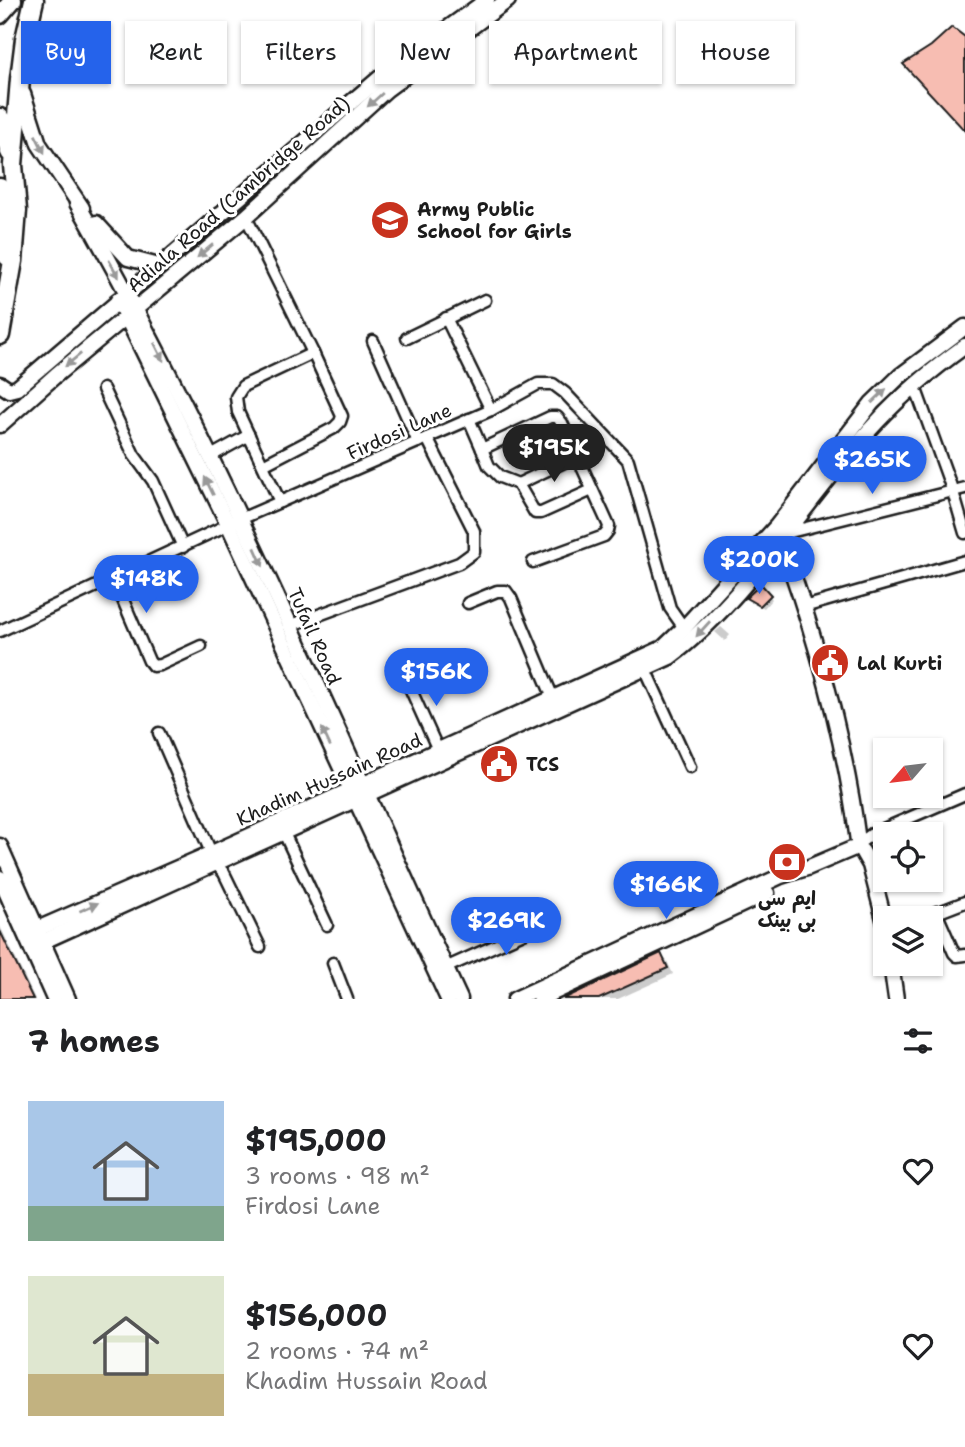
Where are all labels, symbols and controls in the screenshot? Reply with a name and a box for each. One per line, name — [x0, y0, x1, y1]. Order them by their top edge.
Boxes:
chip: Buy — [21, 21, 111, 84]
chip: Rent — [125, 21, 227, 84]
chip: Filters — [241, 21, 361, 84]
chip: New — [375, 21, 475, 84]
chip: Apartment — [489, 21, 662, 84]
chip: House — [676, 21, 795, 84]
street label: Adiala Road (Cambridge Road) — [122, 91, 355, 298]
one-way arrow — [366, 92, 384, 108]
one-way arrow — [34, 134, 45, 154]
place label: Army Public School for Girls — [417, 197, 572, 244]
school or university icon: Army Public School for Girls — [369, 199, 411, 241]
one-way arrow — [196, 243, 214, 259]
one-way arrow — [108, 259, 120, 278]
one-way arrow — [153, 342, 164, 362]
one-way arrow — [65, 353, 83, 368]
one-way arrow — [870, 388, 887, 404]
street label: Firdosi Lane — [343, 397, 455, 466]
pin: $195K — [505, 424, 603, 484]
text: $195K — [518, 432, 590, 462]
pin: $265K — [823, 436, 921, 496]
text: $265K — [834, 444, 910, 474]
one-way arrow — [204, 476, 215, 496]
pin: $200K — [710, 536, 808, 596]
text: $200K — [720, 544, 798, 574]
one-way arrow — [254, 546, 265, 567]
pin: $148K — [97, 556, 195, 615]
text: $148K — [110, 563, 182, 593]
street label: Tufail Road — [282, 584, 347, 689]
one-way arrow — [696, 620, 711, 637]
public building icon: Lal Kurti — [809, 642, 851, 684]
pin: $156K — [387, 648, 485, 708]
place label: Lal Kurti — [857, 651, 942, 676]
text: $156K — [400, 656, 472, 686]
street label: Khadim Hussain Road — [233, 727, 426, 832]
one-way arrow — [320, 727, 331, 747]
north arrow — [873, 738, 943, 808]
map controls — [873, 738, 943, 976]
public building icon: TCS — [478, 743, 520, 785]
place label: TCS — [526, 752, 559, 777]
button: locate — [873, 822, 943, 892]
bank icon: ایم سی بی بینک — [766, 841, 808, 883]
pin: $166K — [617, 862, 715, 921]
text: $166K — [630, 869, 703, 899]
place label: ایم سی بی بینک — [758, 886, 816, 933]
pin: $269K — [457, 898, 555, 957]
one-way arrow — [79, 901, 99, 913]
text: $269K — [467, 905, 545, 935]
button: layers — [873, 906, 943, 976]
text: 7 homes — [28, 1021, 160, 1062]
icon: filters — [899, 1022, 937, 1060]
text: $195,000 — [245, 1120, 387, 1161]
icon: home — [84, 1129, 168, 1213]
icon: heart — [899, 1152, 937, 1190]
text: 3 rooms · 98 m² — [245, 1161, 430, 1191]
text: Firdosi Lane — [245, 1191, 381, 1221]
text: $156,000 — [245, 1295, 387, 1336]
icon: home — [84, 1304, 168, 1388]
icon: heart — [899, 1327, 937, 1365]
text: 2 rooms · 74 m² — [245, 1336, 429, 1366]
text: Khadim Hussain Road — [245, 1366, 488, 1396]

